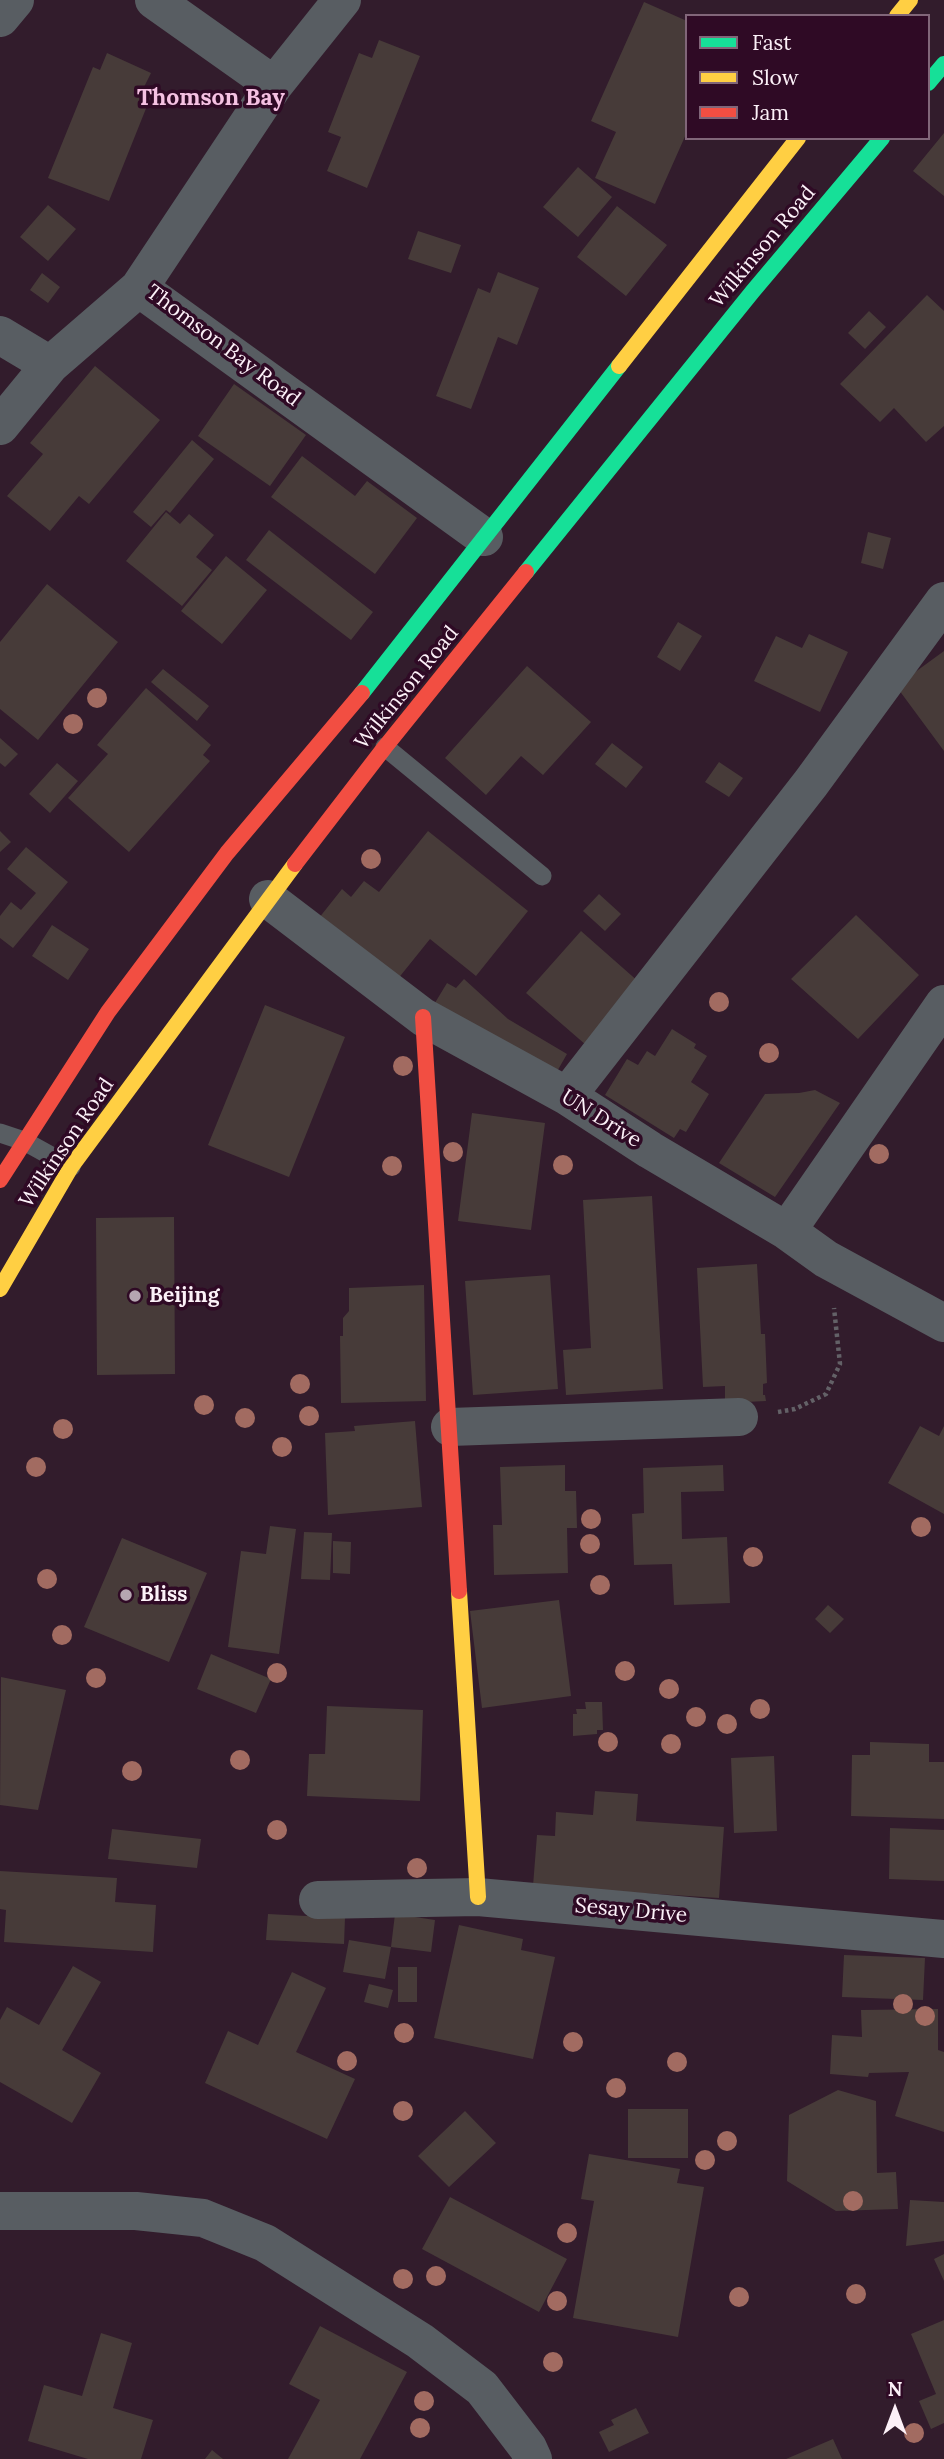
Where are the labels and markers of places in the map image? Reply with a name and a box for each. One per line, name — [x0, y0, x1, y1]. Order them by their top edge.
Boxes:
place label: Beijing — [149, 1283, 219, 1309]
marker: Beijing — [127, 1288, 143, 1304]
place label: Bliss — [140, 1582, 187, 1608]
marker: Bliss — [118, 1587, 134, 1603]

